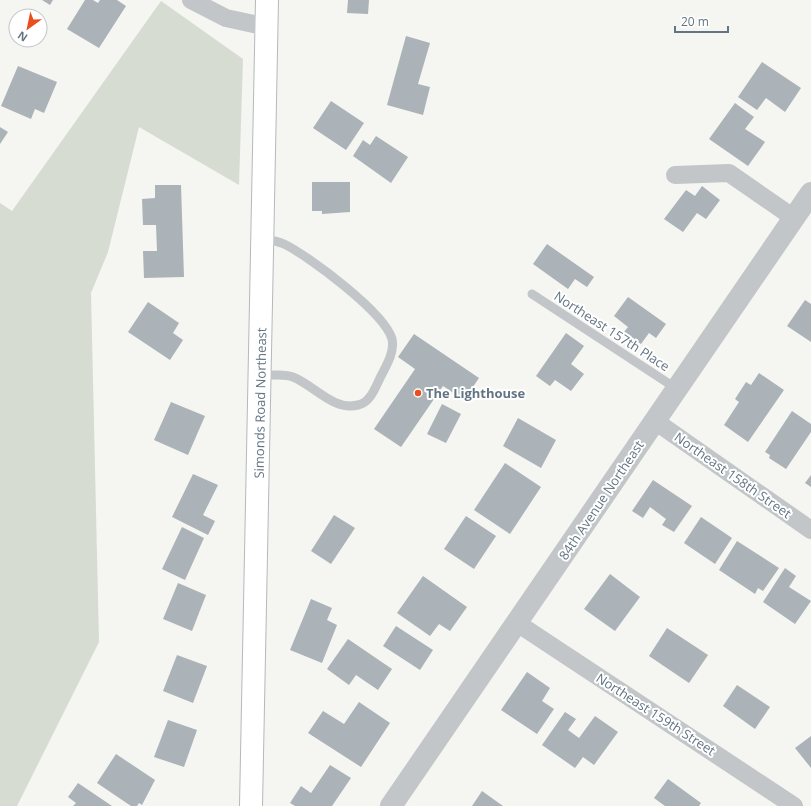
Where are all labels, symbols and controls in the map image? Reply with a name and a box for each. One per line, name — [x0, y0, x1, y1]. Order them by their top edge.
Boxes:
north arrow — [8, 8, 48, 48]
scale bar — [675, 8, 728, 34]
text: 20 m — [681, 13, 709, 30]
text: N — [14, 28, 30, 46]
street label: Northeast 157th Place — [551, 287, 673, 375]
street label: Simonds Road Northeast — [250, 327, 270, 479]
place label: The Lighthouse — [426, 384, 526, 402]
marker: The Lighthouse — [413, 388, 423, 398]
street label: Northeast 158th Street — [671, 428, 795, 522]
street label: 84th Avenue Northeast — [554, 436, 648, 563]
street label: Northeast 159th Street — [593, 669, 719, 760]

